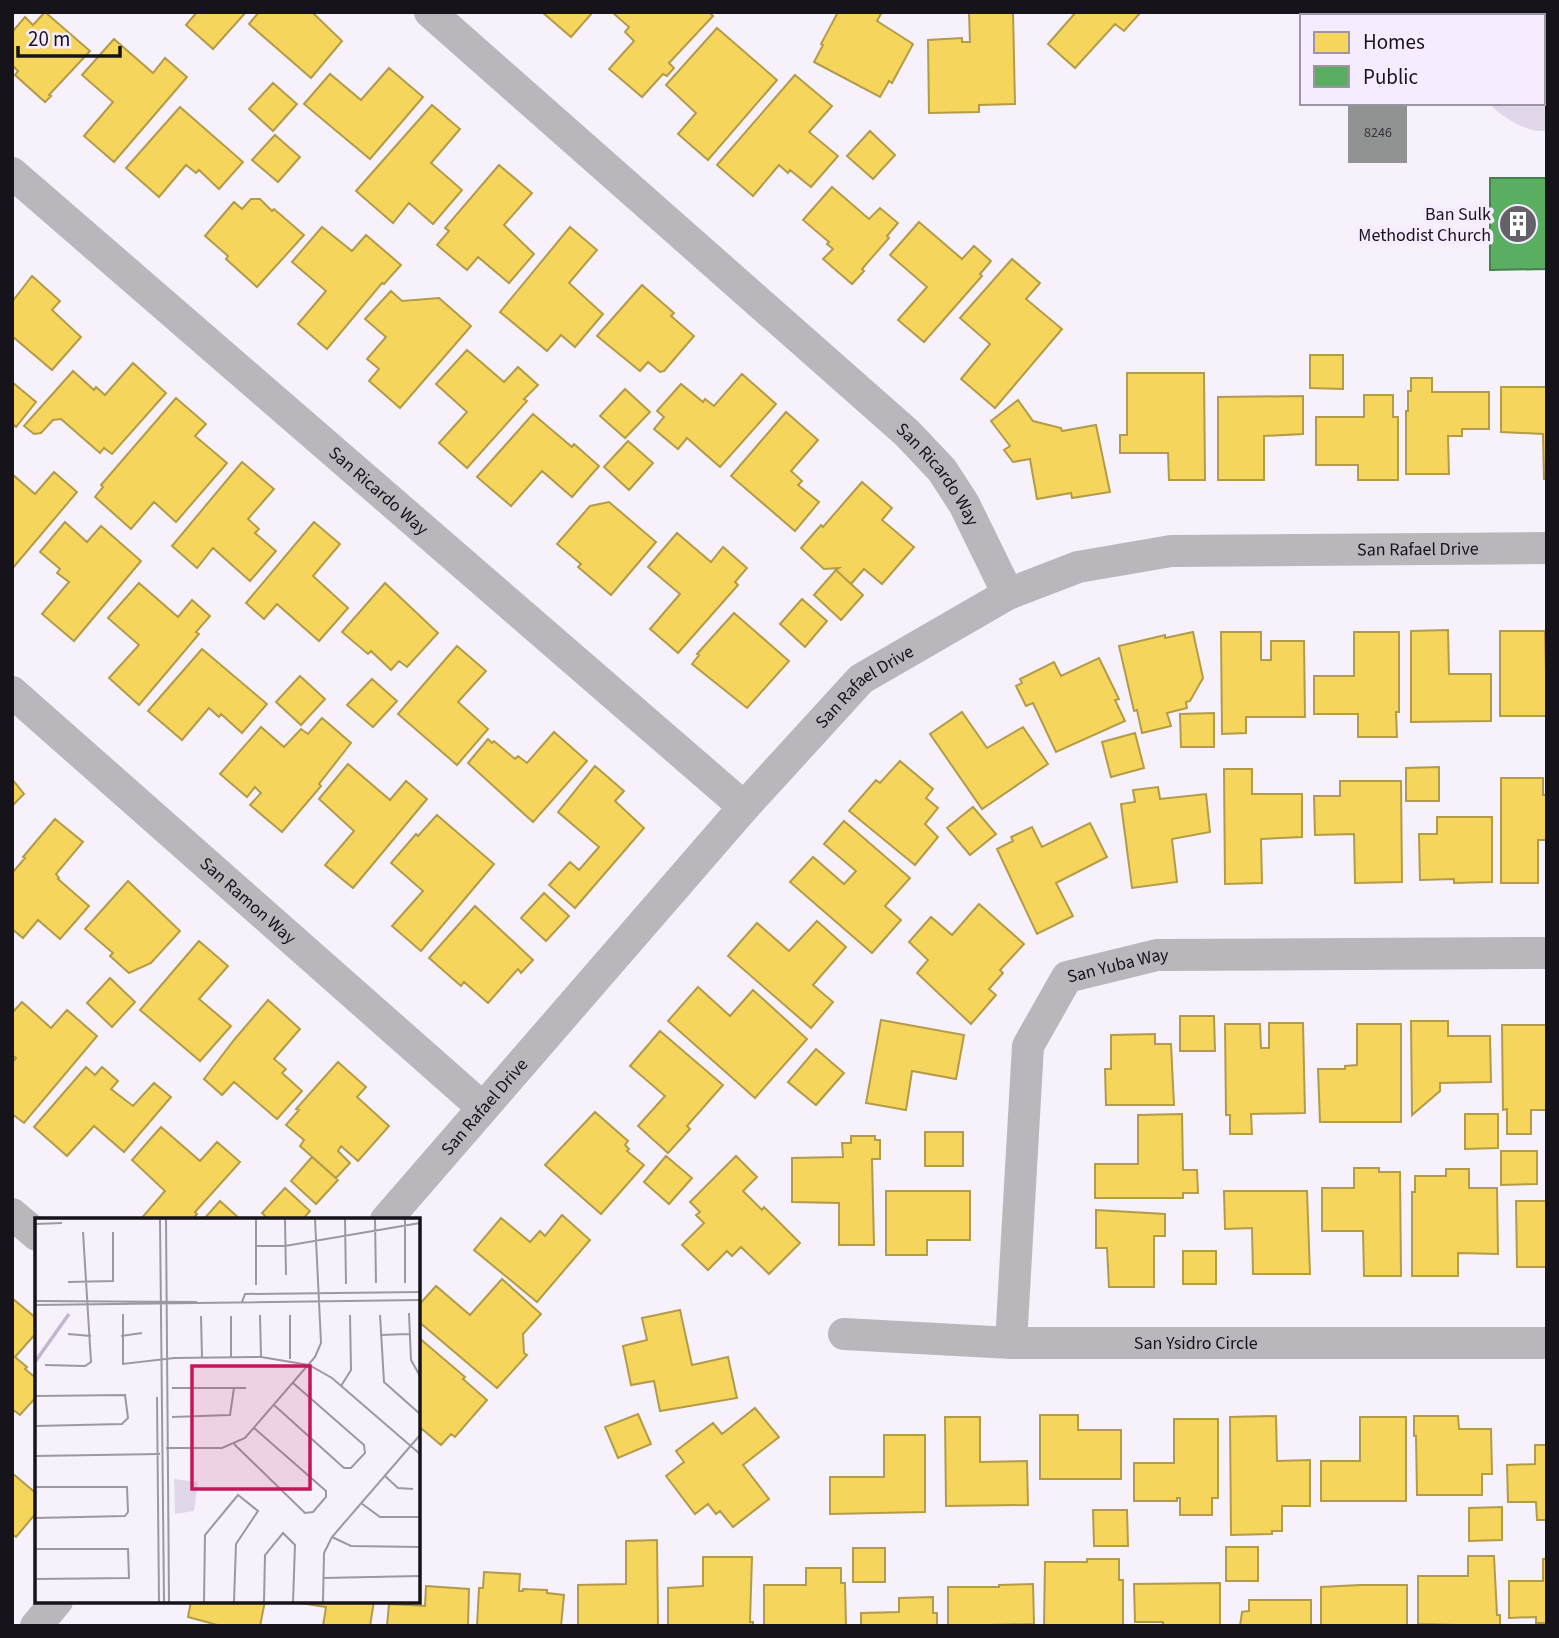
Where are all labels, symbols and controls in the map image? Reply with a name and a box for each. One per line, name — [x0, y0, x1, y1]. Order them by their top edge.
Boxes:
scale bar — [18, 14, 119, 58]
legend — [1300, 14, 1545, 105]
text: 20 m — [28, 24, 70, 54]
text: Homes — [1363, 27, 1425, 57]
text: Public — [1363, 62, 1418, 92]
house number: 8246 — [1364, 123, 1392, 143]
place label: Ban Sulk Methodist Church — [1358, 202, 1491, 248]
building icon: Ban Sulk Methodist Church — [1497, 203, 1539, 245]
street label: San Ricardo Way — [891, 417, 985, 530]
street label: San Ricardo Way — [323, 440, 434, 541]
street label: San Rafael Drive — [1357, 536, 1479, 562]
street label: San Rafael Drive — [809, 639, 918, 734]
street label: San Ramon Way — [194, 851, 302, 950]
street label: San Yuba Way — [1064, 942, 1169, 989]
street label: San Rafael Drive — [435, 1052, 534, 1161]
inset map — [35, 1218, 420, 1603]
street label: San Ysidro Circle — [1134, 1331, 1258, 1356]

